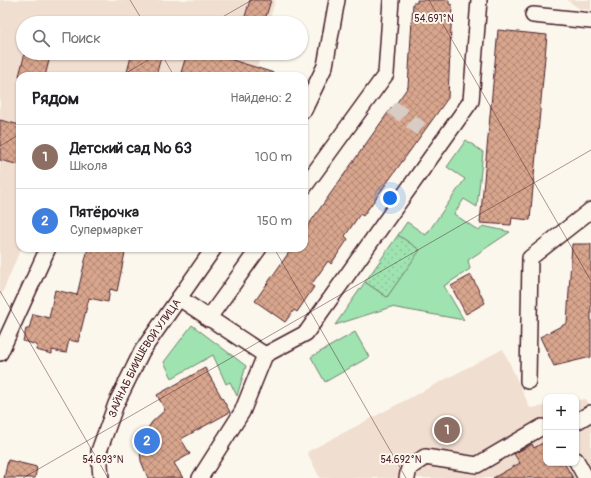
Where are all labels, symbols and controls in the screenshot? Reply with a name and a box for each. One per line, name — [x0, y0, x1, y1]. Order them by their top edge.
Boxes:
text: 54.691°N — [414, 13, 454, 25]
search box — [16, 16, 308, 60]
icon: search — [30, 27, 52, 49]
text: Поиск — [62, 29, 101, 48]
text: Рядом — [32, 88, 79, 109]
text: Найдено: 2 — [230, 90, 292, 106]
text: Детский сад № 63 — [70, 139, 192, 158]
text: 1 — [42, 149, 48, 165]
text: 100 m — [255, 149, 292, 165]
text: Школа — [70, 158, 107, 174]
your location — [380, 188, 400, 208]
text: Пятёрочка — [70, 203, 139, 222]
text: 2 — [41, 213, 49, 229]
text: 150 m — [257, 213, 292, 229]
text: Супермаркет — [70, 222, 143, 238]
street label: ЗАЙНАБ БИИШЕВОЙ УЛИЦА — [106, 296, 184, 419]
map controls — [543, 394, 579, 466]
button: + — [543, 394, 579, 430]
pin: 1 — [434, 415, 460, 445]
pin: 2 — [134, 426, 160, 456]
button: − — [543, 430, 579, 466]
text: 54.693°N — [82, 454, 124, 466]
text: 54.692°N — [380, 454, 422, 466]

